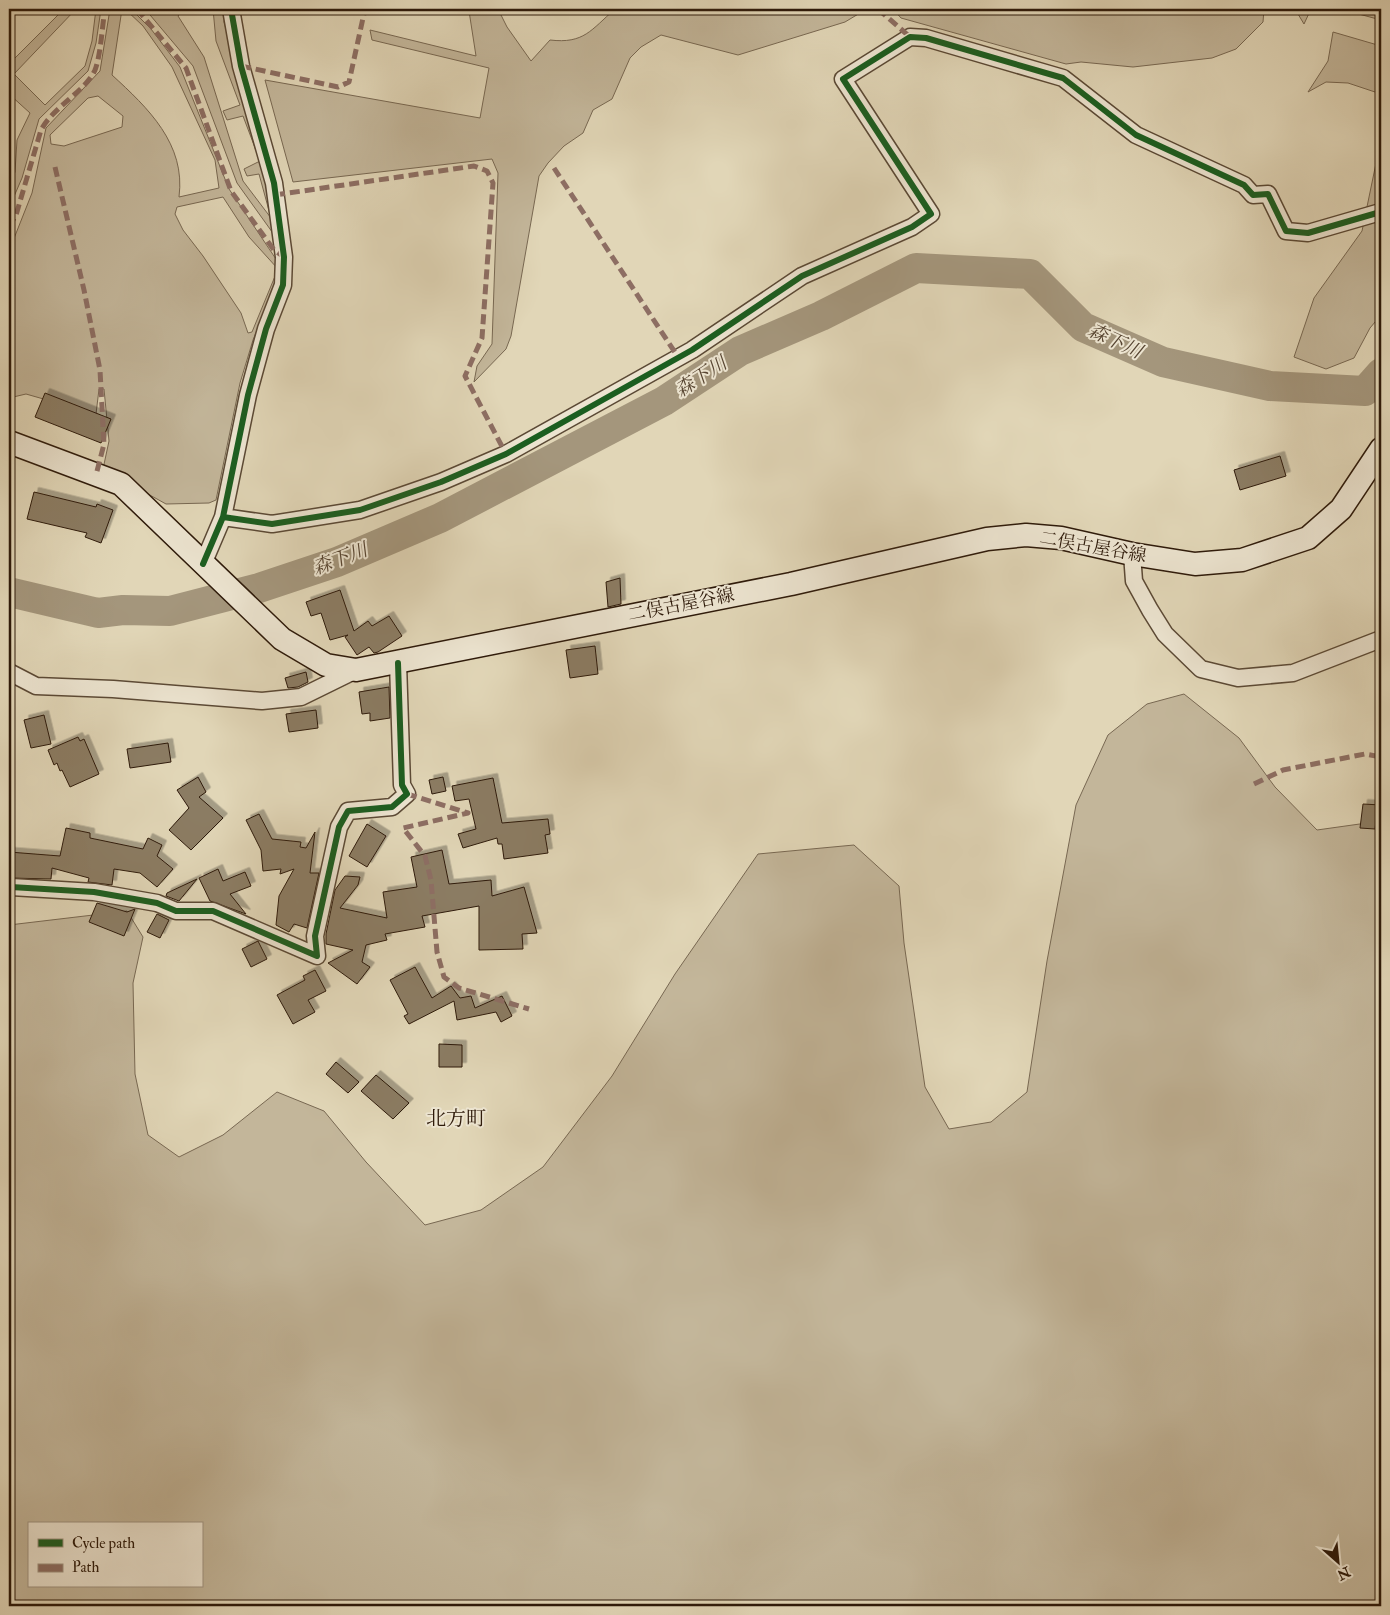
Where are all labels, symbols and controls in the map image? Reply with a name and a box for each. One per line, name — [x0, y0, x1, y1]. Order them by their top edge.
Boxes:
water label: 森下川 — [1084, 318, 1148, 365]
water label: 森下川 — [671, 350, 733, 403]
street label: 二俣古屋谷線 — [1038, 526, 1148, 568]
water label: 森下川 — [309, 537, 373, 580]
street label: 二俣古屋谷線 — [626, 583, 736, 627]
district label: 北方町 — [426, 1106, 486, 1131]
legend — [28, 1522, 202, 1588]
text: Cycle path — [72, 1534, 135, 1554]
north arrow — [1312, 1538, 1362, 1588]
text: Path — [72, 1558, 99, 1577]
text: N — [1334, 1562, 1354, 1584]

